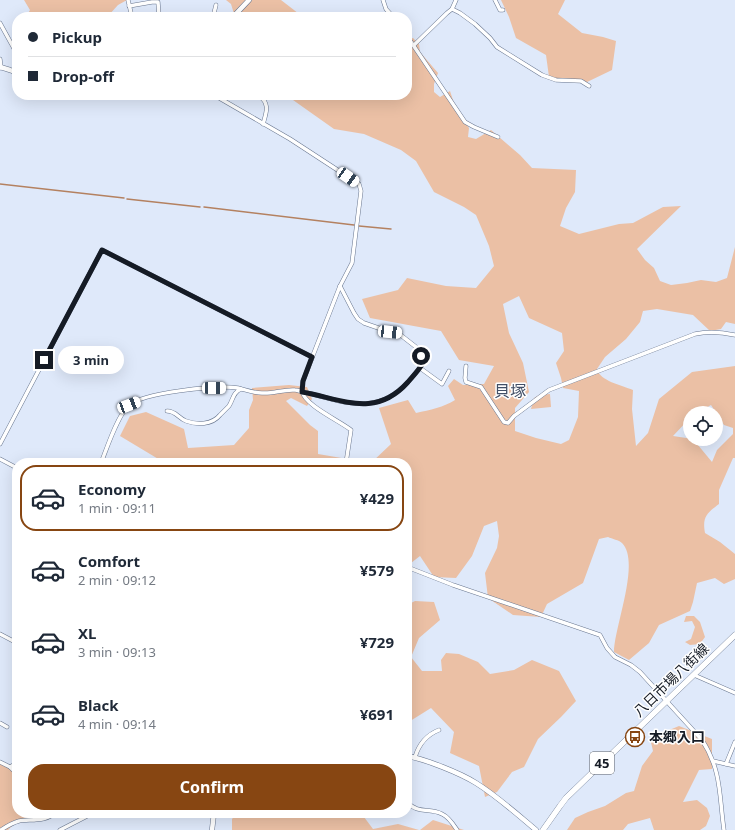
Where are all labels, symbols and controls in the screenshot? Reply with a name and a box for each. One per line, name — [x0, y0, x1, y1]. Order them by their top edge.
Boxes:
text: Pickup — [52, 27, 102, 47]
text: Drop-off — [52, 66, 114, 86]
car — [335, 165, 361, 189]
car — [377, 325, 403, 339]
callout: 3 min — [58, 346, 124, 374]
route start — [412, 347, 430, 365]
route end — [35, 351, 53, 369]
text: 3 min — [73, 351, 109, 369]
district label: 貝塚 — [494, 380, 526, 402]
car — [202, 382, 226, 394]
car — [116, 395, 142, 415]
map controls — [683, 406, 723, 446]
button: locate — [683, 406, 723, 446]
text: Economy — [78, 479, 146, 499]
icon: car — [30, 480, 66, 516]
text: ¥429 — [360, 488, 394, 508]
text: 1 min · 09:11 — [78, 499, 156, 517]
text: Comfort — [78, 551, 140, 571]
icon: car — [30, 552, 66, 588]
text: ¥579 — [360, 560, 394, 580]
text: 2 min · 09:12 — [78, 571, 156, 589]
text: XL — [78, 623, 96, 643]
icon: car — [30, 624, 66, 660]
text: ¥729 — [360, 632, 394, 652]
street label: 八日市場八街線 — [629, 639, 712, 721]
text: 3 min · 09:13 — [78, 643, 156, 661]
text: Black — [78, 695, 118, 715]
icon: car — [30, 696, 66, 732]
text: ¥691 — [360, 704, 394, 724]
text: 4 min · 09:14 — [78, 715, 156, 733]
bus stop icon: 本郷入口 — [624, 726, 646, 748]
place label: 本郷入口 — [649, 727, 705, 746]
road number: 45 — [590, 752, 614, 774]
button: Confirm — [28, 764, 396, 810]

